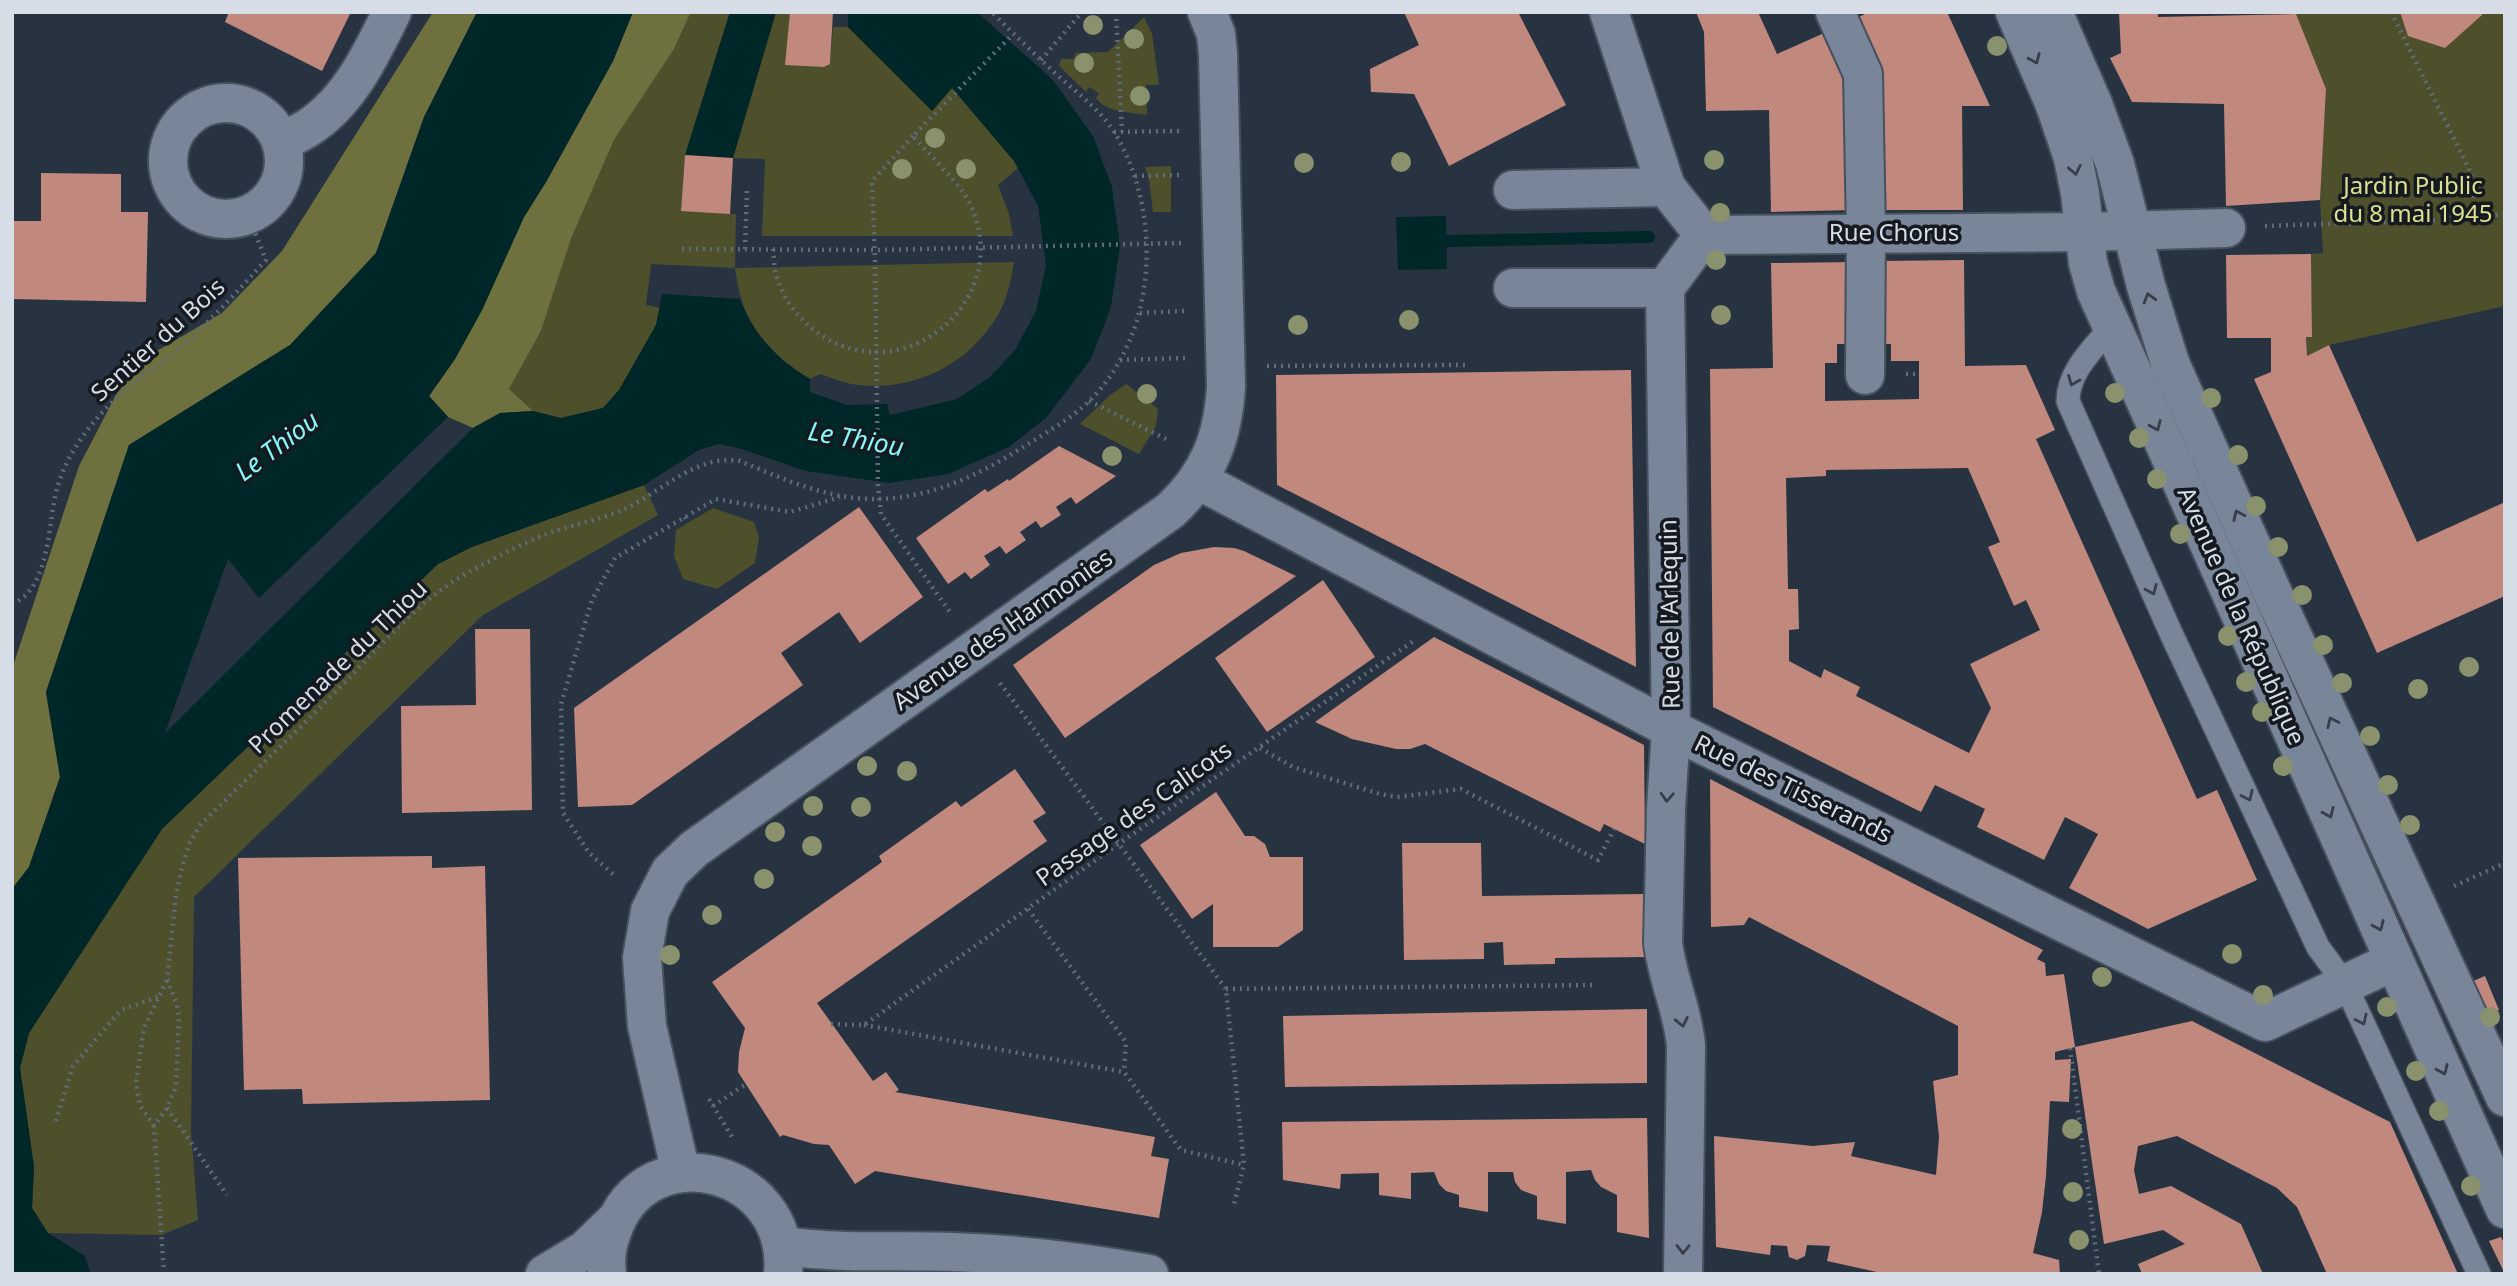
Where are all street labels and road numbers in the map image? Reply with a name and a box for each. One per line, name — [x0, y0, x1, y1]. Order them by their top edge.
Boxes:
street label: Rue Chorus — [1829, 215, 1959, 248]
street label: Sentier du Bois — [83, 270, 231, 408]
street label: Avenue de la République — [2171, 481, 2314, 750]
street label: Rue de l'Arlequin — [1650, 519, 1687, 709]
street label: Avenue des Harmonies — [886, 540, 1118, 717]
street label: Promenade du Thiou — [240, 572, 434, 760]
street label: Rue des Tisserands — [1690, 726, 1898, 850]
street label: Passage des Calicots — [1029, 733, 1238, 893]

